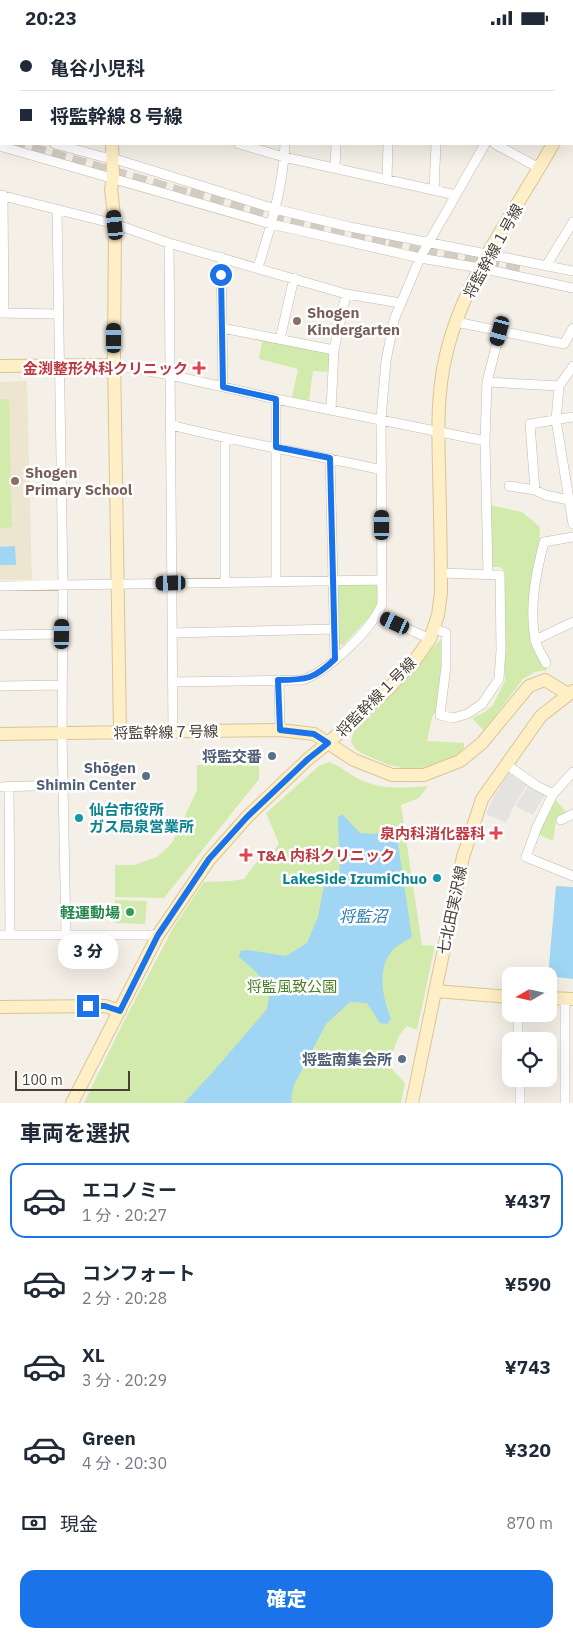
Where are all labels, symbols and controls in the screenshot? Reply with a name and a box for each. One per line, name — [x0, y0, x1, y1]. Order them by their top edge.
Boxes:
text: 20:23 — [25, 6, 77, 30]
text: 亀谷小児科 — [50, 56, 145, 80]
text: 将監幹線８号線 — [50, 104, 183, 128]
street label: 将監幹線１号線 — [459, 200, 527, 302]
car — [105, 209, 124, 241]
route start — [210, 264, 232, 286]
place label: Shogen Kindergarten — [307, 303, 400, 339]
marker: Shogen Kindergarten — [291, 315, 303, 327]
car — [488, 315, 511, 347]
car — [106, 323, 121, 353]
place label: 金渕整形外科クリニック — [23, 359, 188, 378]
marker: 金渕整形外科クリニック — [192, 361, 206, 375]
place label: Shogen Primary School — [25, 463, 133, 499]
marker: Shogen Primary School — [9, 475, 21, 487]
car — [374, 510, 389, 540]
car — [155, 575, 186, 591]
car — [378, 610, 411, 636]
car — [54, 619, 69, 649]
street label: 将監幹線１号線 — [332, 653, 420, 741]
street label: 将監幹線７号線 — [113, 722, 219, 742]
place label: 将監交番 — [202, 747, 262, 766]
marker: 将監交番 — [266, 750, 278, 762]
place label: Shōgen Shimin Center — [36, 758, 136, 794]
marker: Shōgen Shimin Center — [140, 770, 152, 782]
place label: 仙台市役所 ガス局泉営業所 — [89, 800, 194, 836]
marker: 仙台市役所 ガス局泉営業所 — [73, 812, 85, 824]
place label: 泉内科消化器科 — [380, 824, 485, 843]
marker: 泉内科消化器科 — [489, 826, 503, 840]
place label: T&A 内科クリニック — [257, 846, 395, 865]
marker: T&A 内科クリニック — [239, 848, 253, 862]
street label: 七北田実沢線 — [433, 864, 471, 956]
place label: LakeSide IzumiChuo — [282, 869, 427, 888]
marker: LakeSide IzumiChuo — [431, 872, 443, 884]
place label: 軽運動場 — [60, 903, 120, 922]
marker: 軽運動場 — [124, 906, 136, 918]
water label: 将監沼 — [339, 906, 389, 926]
callout: 3 分 — [58, 933, 118, 969]
text: 3 分 — [73, 941, 103, 961]
north arrow — [502, 967, 558, 1023]
map controls — [502, 967, 557, 1087]
park label: 将監風致公園 — [247, 977, 337, 996]
route end — [77, 995, 99, 1017]
button: locate — [502, 1032, 557, 1087]
place label: 将監南集会所 — [302, 1050, 392, 1069]
marker: 将監南集会所 — [396, 1053, 408, 1065]
scale bar — [15, 1068, 130, 1091]
text: 100 m — [22, 1071, 63, 1089]
text: 車両を選択 — [20, 1118, 130, 1147]
icon: car — [22, 1178, 67, 1223]
text: エコノミー — [82, 1178, 177, 1202]
text: ¥437 — [504, 1189, 551, 1213]
text: 1 分 · 20:27 — [82, 1205, 167, 1225]
icon: car — [22, 1261, 67, 1306]
text: コンフォート — [82, 1261, 195, 1285]
text: ¥590 — [504, 1272, 551, 1296]
text: 2 分 · 20:28 — [82, 1288, 167, 1308]
text: XL — [82, 1343, 105, 1367]
icon: car — [22, 1344, 67, 1389]
text: ¥743 — [504, 1355, 551, 1379]
text: 3 分 · 20:29 — [82, 1370, 167, 1390]
text: Green — [82, 1426, 136, 1450]
icon: car — [22, 1427, 67, 1472]
text: ¥320 — [504, 1438, 551, 1462]
text: 4 分 · 20:30 — [82, 1453, 167, 1473]
icon: cash — [20, 1509, 48, 1537]
text: 現金 — [60, 1512, 98, 1536]
text: 870 m — [506, 1513, 553, 1533]
button: 確定 — [20, 1570, 553, 1628]

